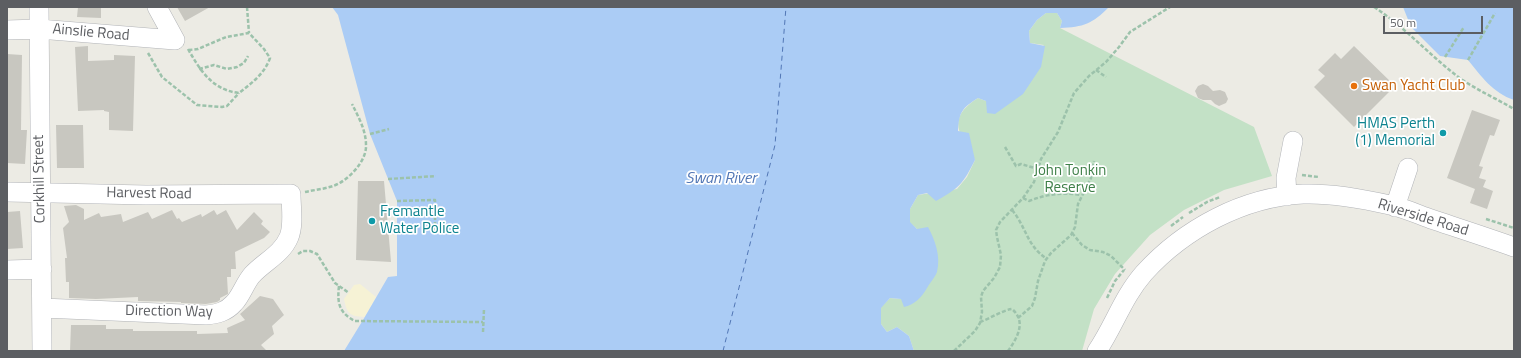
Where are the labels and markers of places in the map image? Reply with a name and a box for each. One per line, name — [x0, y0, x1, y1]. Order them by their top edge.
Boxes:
place label: Swan Yacht Club — [1362, 77, 1465, 95]
marker: Swan Yacht Club — [1349, 81, 1359, 91]
place label: HMAS Perth (1) Memorial — [1355, 115, 1435, 150]
marker: HMAS Perth (1) Memorial — [1438, 128, 1448, 138]
place label: Fremantle Water Police — [380, 203, 459, 238]
marker: Fremantle Water Police — [367, 216, 377, 226]

